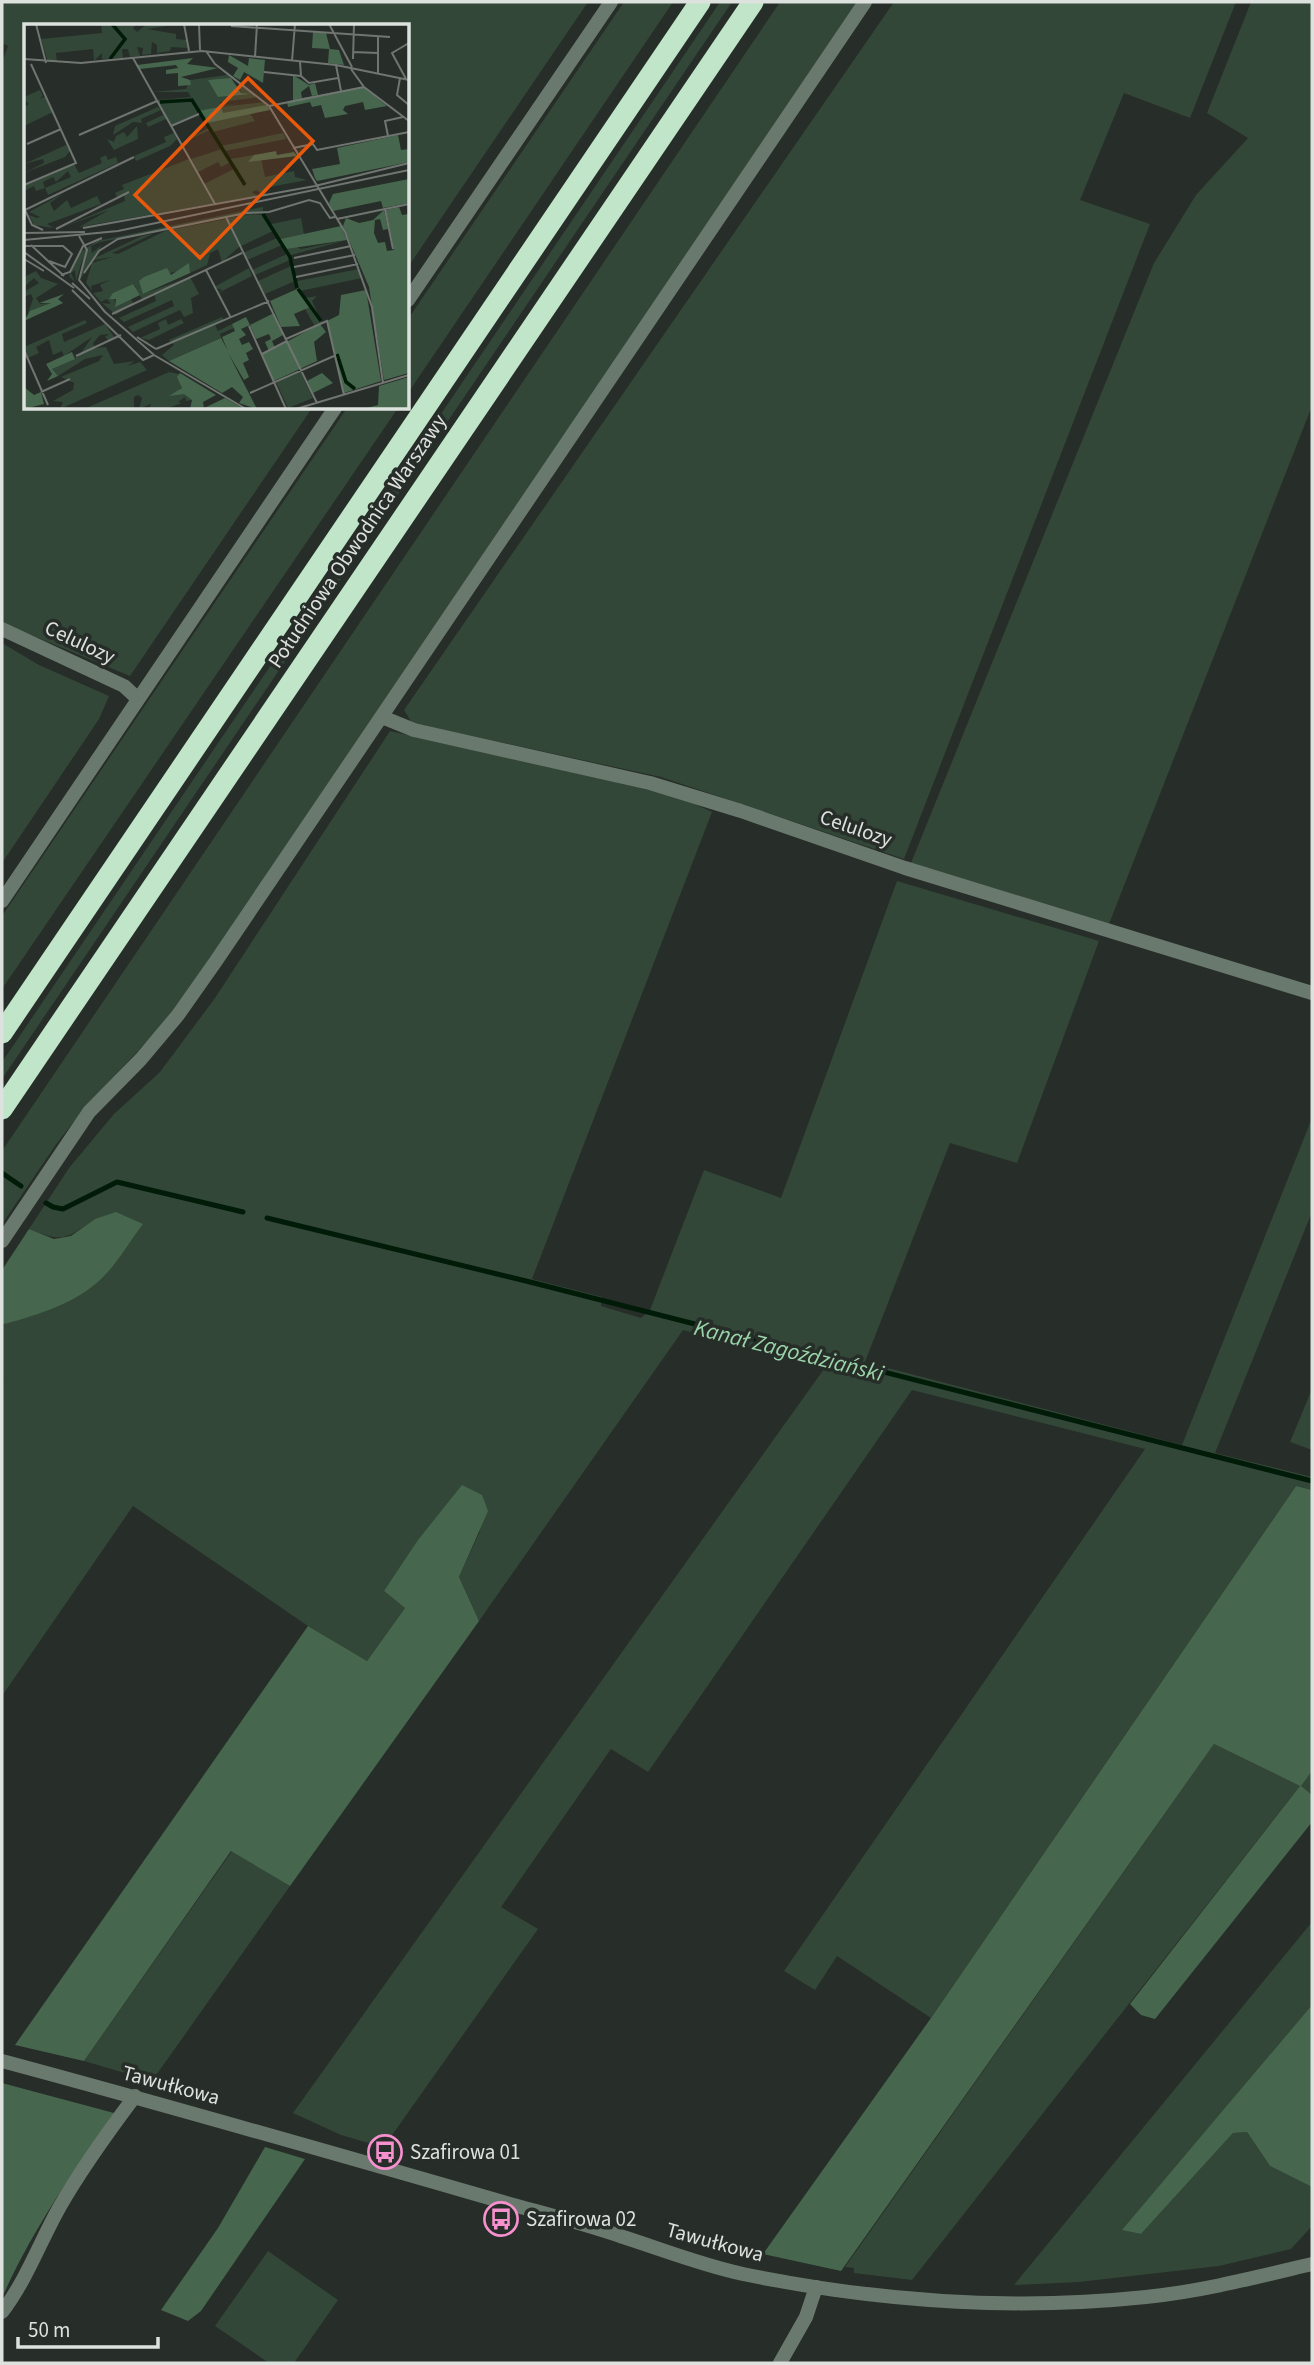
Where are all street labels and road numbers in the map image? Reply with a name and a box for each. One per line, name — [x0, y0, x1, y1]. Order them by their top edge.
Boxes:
street label: Południowa Obwodnica Warszawy — [260, 408, 454, 674]
street label: Celulozy — [40, 613, 120, 671]
street label: Celulozy — [816, 802, 896, 854]
street label: Tawułkowa — [119, 2058, 223, 2112]
street label: Tawułkowa — [663, 2215, 767, 2269]

